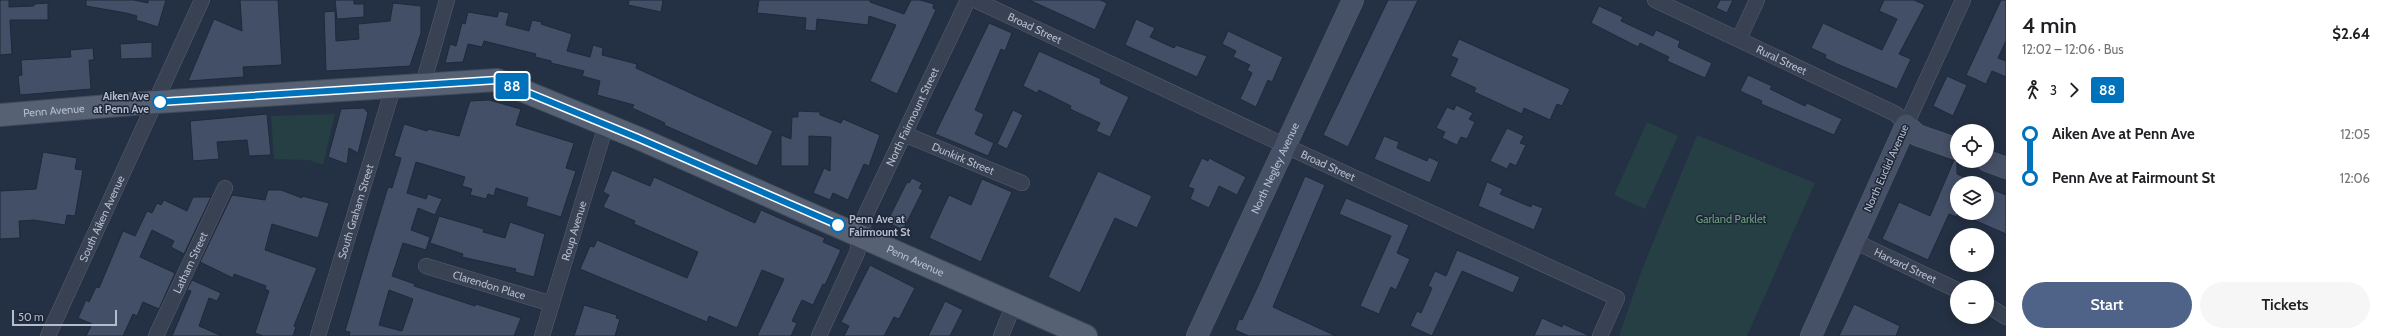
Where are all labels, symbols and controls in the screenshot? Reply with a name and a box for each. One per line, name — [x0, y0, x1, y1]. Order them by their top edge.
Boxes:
street label: Broad Street — [1005, 9, 1064, 47]
text: 4 min — [2022, 12, 2077, 39]
text: $2.64 — [2332, 25, 2370, 43]
text: 12:02 – 12:06 · Bus — [2022, 41, 2124, 57]
street label: Rural Street — [1754, 42, 1809, 78]
street label: North Fairmount Street — [883, 65, 942, 168]
line badge: 88 — [494, 73, 530, 99]
text: 88 — [504, 77, 520, 95]
icon: walk — [2022, 79, 2044, 101]
icon: forward — [2063, 79, 2085, 101]
text: 88 — [2099, 81, 2116, 99]
text: 3 — [2050, 82, 2057, 98]
place label: Aiken Ave at Penn Ave — [93, 89, 149, 116]
marker: Aiken Ave at Penn Ave — [152, 94, 168, 110]
street label: Penn Avenue — [23, 101, 85, 120]
street label: North Negley Avenue — [1248, 120, 1302, 216]
street label: North Euclid Avenue — [1860, 122, 1912, 214]
map controls — [1950, 124, 1994, 324]
button: locate — [1950, 124, 1994, 168]
text: Aiken Ave at Penn Ave — [2052, 125, 2195, 143]
text: 12:05 — [2340, 126, 2370, 142]
street label: Dunkirk Street — [930, 139, 997, 178]
street label: Broad Street — [1299, 147, 1358, 184]
street label: South Graham Street — [335, 162, 377, 261]
text: Penn Ave at Fairmount St — [2052, 169, 2215, 187]
text: 12:06 — [2340, 170, 2370, 186]
street label: South Aiken Avenue — [76, 173, 128, 264]
button: layers — [1950, 176, 1994, 220]
street label: Roup Avenue — [558, 199, 590, 262]
place label: Penn Ave at Fairmount St — [849, 212, 911, 239]
park label: Garland Parklet — [1696, 212, 1767, 226]
marker: Penn Ave at Fairmount St — [830, 217, 846, 233]
button: + — [1950, 228, 1994, 272]
street label: Latham Street — [170, 229, 211, 296]
street label: Penn Avenue — [884, 242, 947, 280]
street label: Harvard Street — [1872, 245, 1939, 286]
street label: Clarendon Place — [451, 267, 528, 303]
button: − — [1950, 280, 1994, 324]
button: Start — [2022, 282, 2192, 328]
button: Tickets — [2200, 282, 2370, 328]
scale bar — [12, 308, 117, 327]
text: 50 m — [18, 310, 44, 324]

